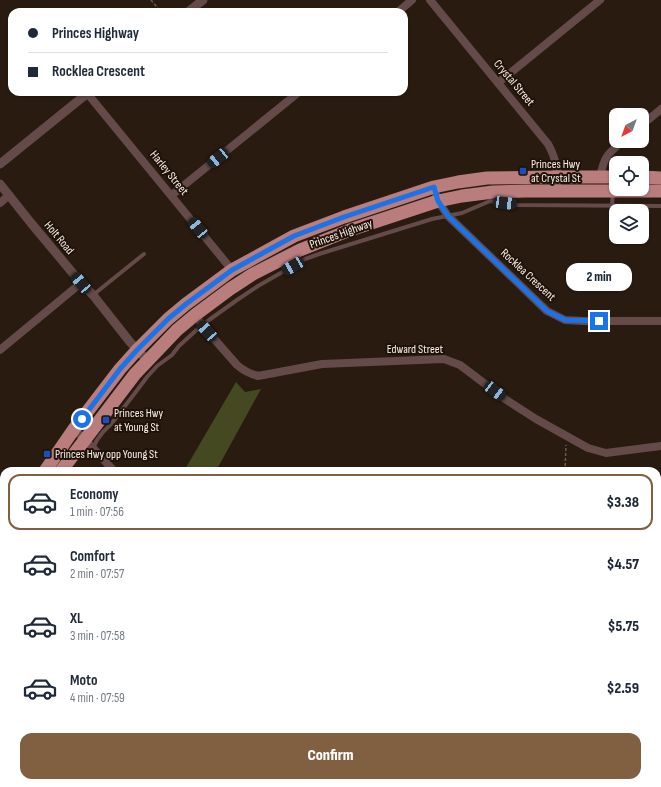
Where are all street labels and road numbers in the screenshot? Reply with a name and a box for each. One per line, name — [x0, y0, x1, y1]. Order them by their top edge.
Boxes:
street label: Crystal Street — [490, 57, 538, 110]
street label: Harley Street — [146, 148, 192, 199]
street label: Princes Highway — [308, 216, 375, 252]
street label: Holt Road — [41, 218, 77, 258]
street label: Rocklea Crescent — [497, 246, 559, 305]
street label: Edward Street — [387, 342, 444, 357]

